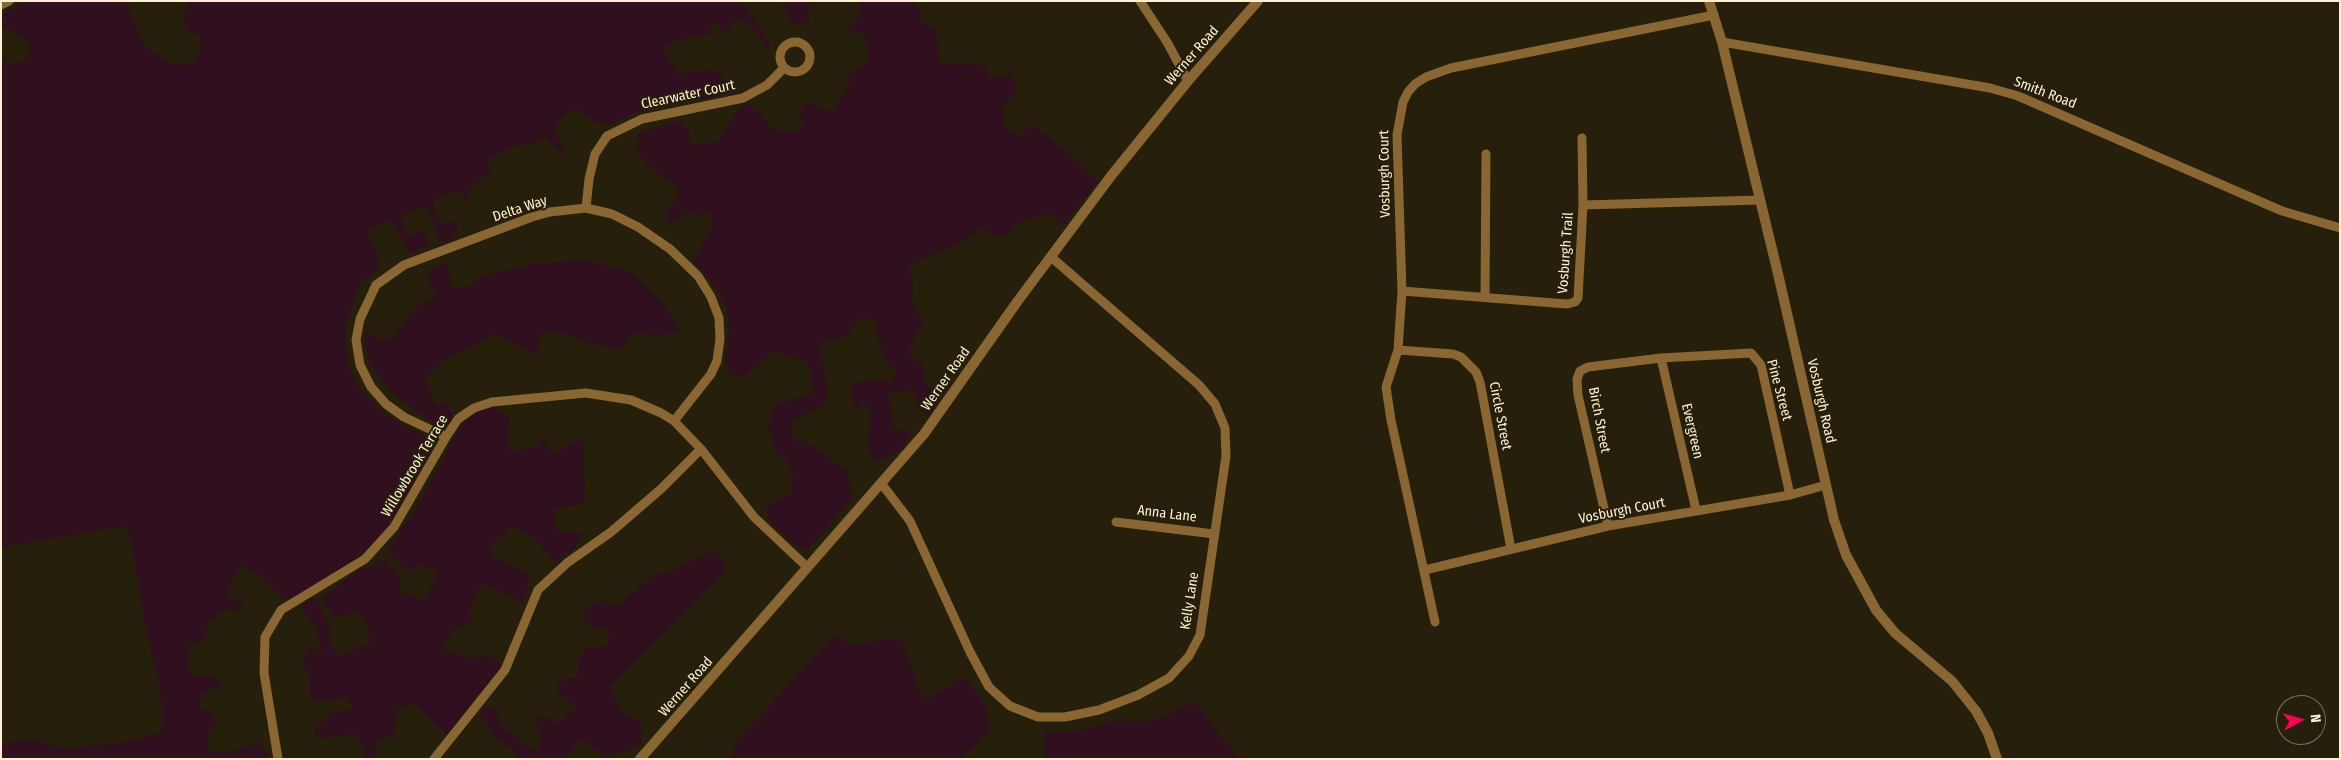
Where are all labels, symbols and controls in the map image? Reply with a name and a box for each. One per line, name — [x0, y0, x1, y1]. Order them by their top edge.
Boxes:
street label: Werner Road — [1162, 23, 1222, 89]
street label: Smith Road — [2011, 73, 2079, 113]
street label: Clearwater Court — [640, 77, 736, 113]
street label: Vosburgh Court — [1376, 130, 1394, 218]
street label: Delta Way — [491, 192, 549, 226]
street label: Vosburgh Trail — [1555, 212, 1577, 294]
street label: Werner Road — [918, 344, 974, 414]
street label: Pine Street — [1763, 357, 1795, 423]
street label: Vosburgh Road — [1803, 357, 1839, 445]
street label: Circle Street — [1485, 380, 1515, 452]
street label: Birch Street — [1584, 386, 1614, 454]
street label: Evergreen — [1677, 402, 1707, 460]
street label: Willowbrook Terrace — [378, 412, 452, 520]
street label: Vosburgh Court — [1577, 494, 1667, 528]
street label: Anna Lane — [1136, 502, 1198, 526]
street label: Kelly Lane — [1177, 571, 1203, 631]
street label: Werner Road — [656, 654, 716, 720]
north arrow — [2276, 695, 2326, 745]
text: N — [2307, 713, 2324, 724]

